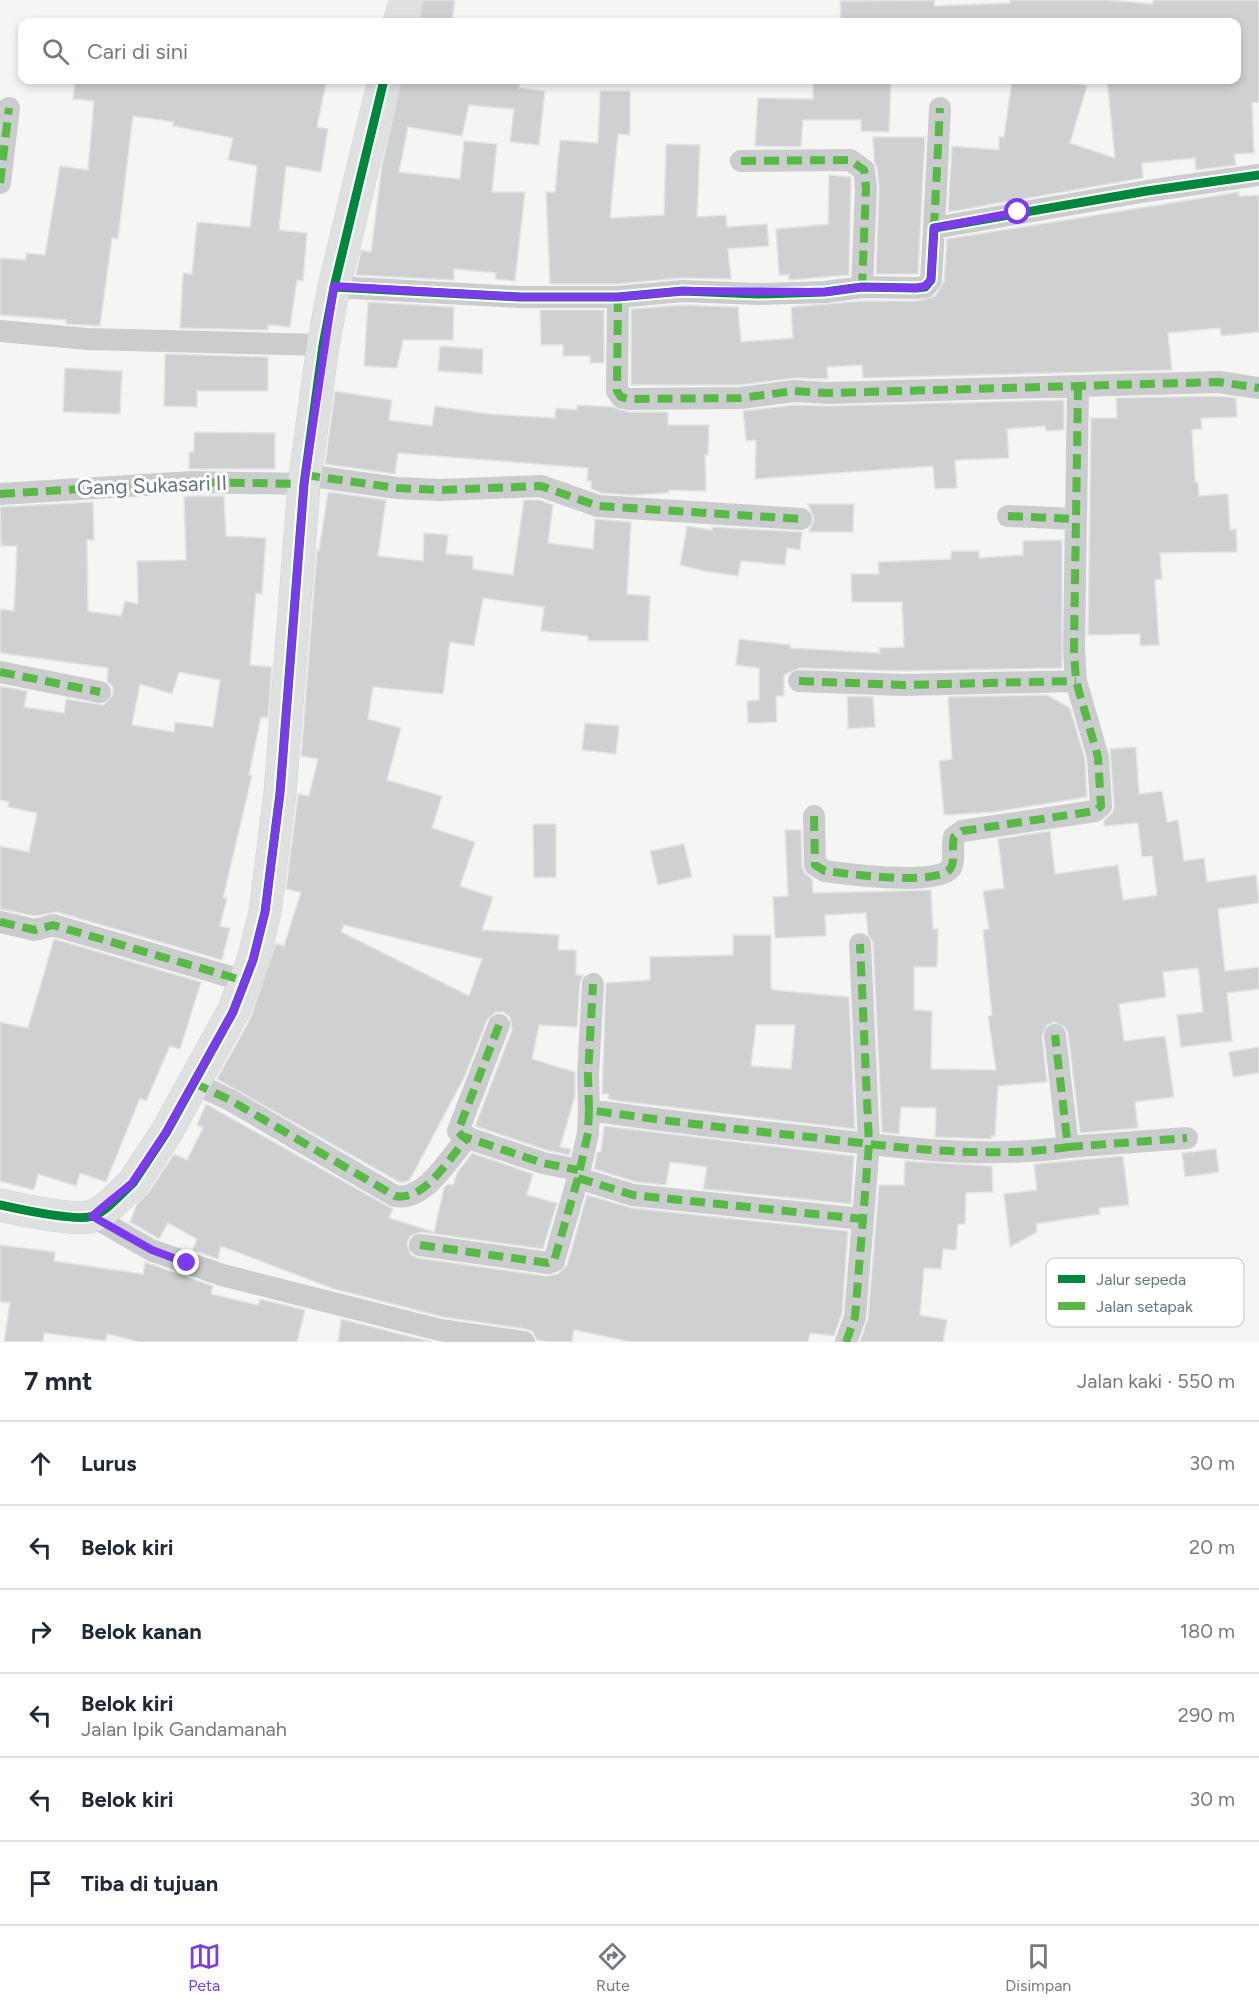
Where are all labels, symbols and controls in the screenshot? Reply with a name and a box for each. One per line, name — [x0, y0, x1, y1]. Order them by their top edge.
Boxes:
search box — [18, 18, 1241, 84]
icon: search — [39, 35, 72, 68]
text: Cari di sini — [87, 38, 188, 65]
route start — [1004, 198, 1030, 224]
street label: Gang Sukasari II — [77, 470, 227, 500]
route end — [173, 1249, 199, 1275]
legend — [1046, 1258, 1244, 1327]
text: Jalur sepeda — [1096, 1270, 1186, 1289]
text: Jalan setapak — [1096, 1297, 1193, 1316]
text: 7 mnt — [24, 1365, 93, 1397]
text: Jalan kaki · 550 m — [1077, 1369, 1235, 1393]
icon: ahead — [24, 1447, 57, 1480]
text: Lurus — [81, 1450, 136, 1477]
text: 30 m — [1189, 1451, 1235, 1475]
icon: left — [24, 1531, 57, 1564]
text: Belok kiri — [81, 1534, 174, 1561]
text: 20 m — [1189, 1535, 1235, 1559]
icon: right — [24, 1615, 57, 1648]
text: Belok kanan — [81, 1618, 202, 1645]
text: 180 m — [1180, 1619, 1235, 1643]
text: Belok kiri — [81, 1690, 174, 1717]
icon: left — [24, 1699, 57, 1732]
text: 290 m — [1178, 1703, 1235, 1727]
text: Jalan Ipik Gandamanah — [81, 1717, 287, 1741]
icon: left — [24, 1783, 57, 1816]
text: Belok kiri — [81, 1786, 174, 1813]
text: 30 m — [1189, 1787, 1235, 1811]
icon: arrive — [24, 1867, 57, 1900]
text: Tiba di tujuan — [81, 1870, 218, 1897]
tab: Peta — [188, 1940, 221, 1995]
tab: Rute — [596, 1940, 630, 1995]
tab: Disimpan — [1005, 1940, 1071, 1995]

